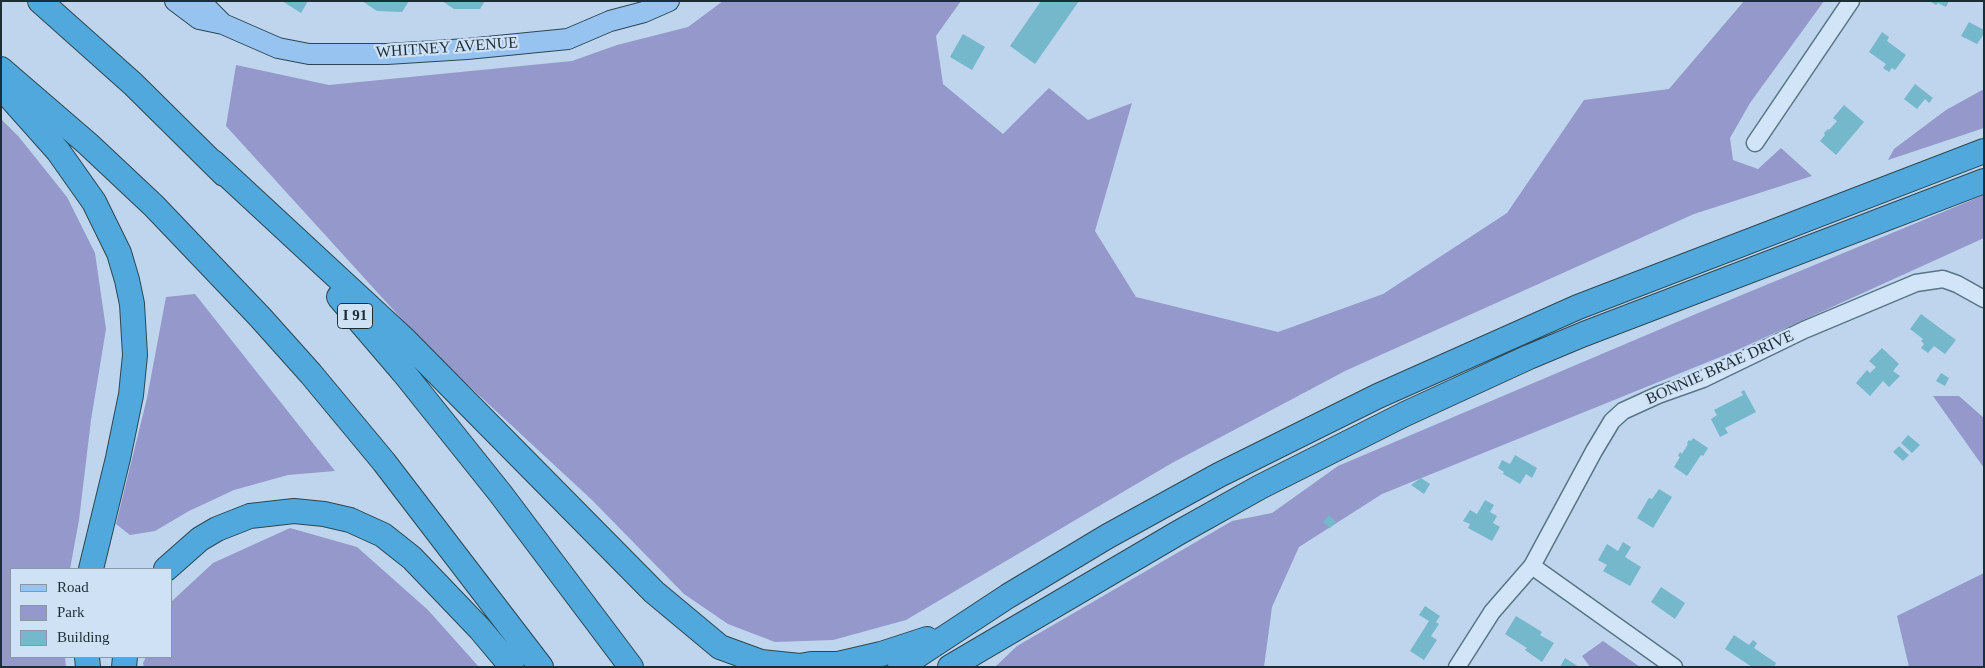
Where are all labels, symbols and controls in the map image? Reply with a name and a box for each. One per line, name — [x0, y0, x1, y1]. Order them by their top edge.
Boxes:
street label: WHITNEY AVENUE — [375, 33, 519, 63]
road number: I 91 — [338, 304, 372, 328]
street label: BONNIE BRAE DRIVE — [1643, 327, 1797, 409]
legend — [10, 568, 172, 658]
text: Road — [57, 579, 89, 595]
text: Park — [57, 604, 85, 620]
text: Building — [57, 629, 110, 645]

